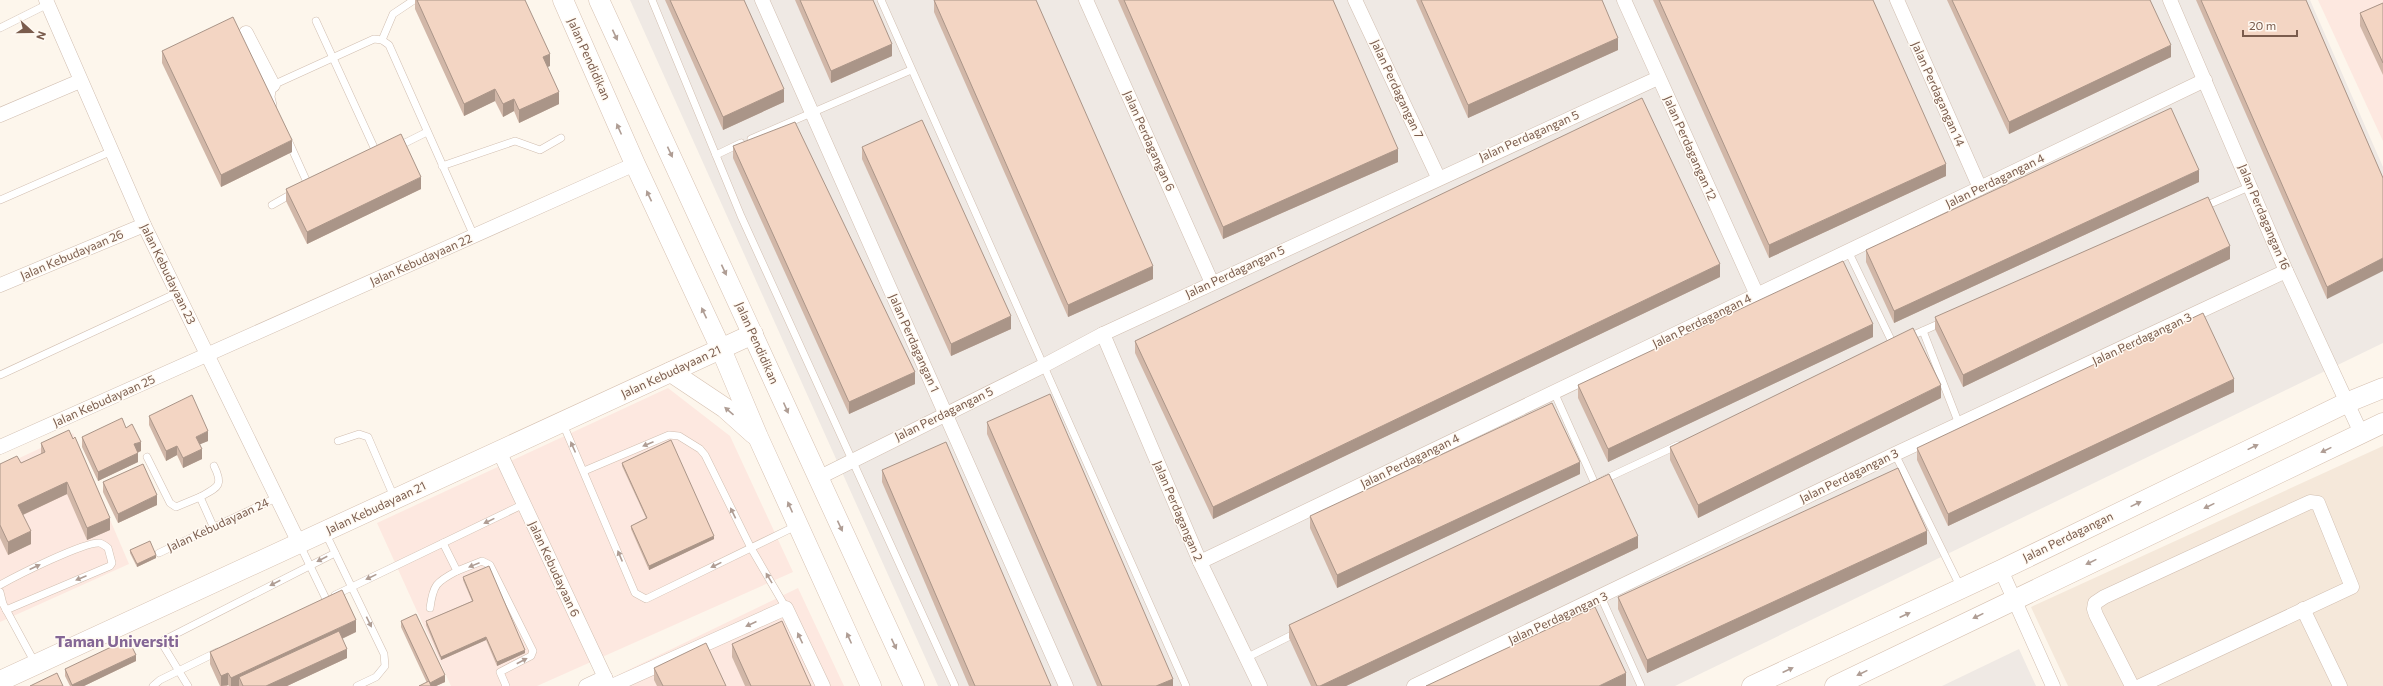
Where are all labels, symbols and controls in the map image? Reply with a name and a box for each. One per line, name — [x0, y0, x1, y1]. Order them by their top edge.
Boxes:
north arrow — [12, 12, 52, 52]
scale bar — [2243, 12, 2297, 38]
street label: Jalan Pendidikan — [565, 15, 614, 102]
text: 20 m — [2249, 18, 2276, 32]
text: N — [34, 30, 49, 42]
one-way arrow — [613, 30, 619, 42]
street label: Jalan Perdagangan 7 — [1368, 37, 1427, 141]
street label: Jalan Perdagangan 14 — [1909, 39, 1968, 149]
street label: Jalan Perdagangan 6 — [1121, 88, 1178, 193]
street label: Jalan Perdagangan 12 — [1661, 93, 1720, 203]
street label: Jalan Perdagangan 5 — [1476, 107, 1581, 164]
one-way arrow — [616, 123, 622, 134]
one-way arrow — [667, 146, 673, 158]
street label: Jalan Perdagangan 4 — [1943, 150, 2047, 211]
street label: Jalan Perdagangan 16 — [2235, 162, 2294, 272]
one-way arrow — [646, 190, 652, 201]
street label: Jalan Kebudayaan 23 — [138, 221, 199, 327]
street label: Jalan Kebudayaan 26 — [18, 226, 126, 283]
street label: Jalan Kebudayaan 22 — [367, 230, 475, 289]
street label: Jalan Perdagangan 5 — [1183, 242, 1287, 301]
one-way arrow — [721, 265, 727, 276]
street label: Jalan Perdagangan 4 — [1650, 290, 1754, 351]
street label: Jalan Perdagangan 1 — [886, 291, 943, 394]
street label: Jalan Pendidikan — [733, 299, 782, 386]
one-way arrow — [701, 308, 707, 319]
street label: Jalan Perdagangan 3 — [2090, 309, 2194, 368]
street label: Jalan Kebudayaan 21 — [618, 342, 723, 401]
street label: Jalan Kebudayaan 25 — [50, 371, 157, 430]
street label: Jalan Perdagangan 5 — [892, 383, 996, 444]
one-way arrow — [783, 402, 789, 413]
one-way arrow — [723, 407, 734, 416]
street label: Jalan Perdagangan 4 — [1358, 430, 1462, 491]
one-way arrow — [570, 441, 576, 452]
one-way arrow — [642, 441, 653, 447]
one-way arrow — [2248, 444, 2259, 450]
street label: Jalan Perdagangan 3 — [1797, 445, 1901, 506]
one-way arrow — [2320, 447, 2332, 453]
street label: Jalan Perdagangan 2 — [1150, 458, 1207, 564]
street label: Jalan Kebudayaan 21 — [323, 478, 428, 537]
street label: Jalan Kebudayaan 24 — [165, 494, 271, 555]
one-way arrow — [786, 500, 792, 512]
one-way arrow — [2131, 501, 2142, 507]
one-way arrow — [2203, 503, 2214, 509]
one-way arrow — [730, 508, 736, 519]
street label: Jalan Perdagangan — [2020, 508, 2115, 565]
one-way arrow — [483, 518, 494, 524]
street label: Jalan Kebudayaan 6 — [526, 518, 583, 619]
one-way arrow — [837, 520, 843, 532]
one-way arrow — [616, 550, 622, 562]
one-way arrow — [317, 556, 328, 562]
one-way arrow — [2086, 559, 2097, 565]
one-way arrow — [467, 562, 479, 568]
one-way arrow — [710, 562, 721, 568]
one-way arrow — [29, 564, 40, 570]
one-way arrow — [765, 572, 772, 584]
one-way arrow — [366, 574, 377, 580]
one-way arrow — [74, 576, 86, 582]
one-way arrow — [269, 580, 281, 586]
street label: Jalan Perdagangan 3 — [1506, 588, 1610, 647]
one-way arrow — [1900, 611, 1912, 617]
one-way arrow — [1973, 613, 1984, 619]
one-way arrow — [366, 616, 372, 628]
one-way arrow — [745, 621, 756, 627]
district label: Taman Universiti — [55, 631, 179, 650]
one-way arrow — [797, 632, 803, 644]
one-way arrow — [846, 632, 852, 643]
one-way arrow — [891, 638, 898, 650]
one-way arrow — [516, 658, 527, 664]
one-way arrow — [1782, 666, 1794, 672]
one-way arrow — [1856, 670, 1867, 676]

